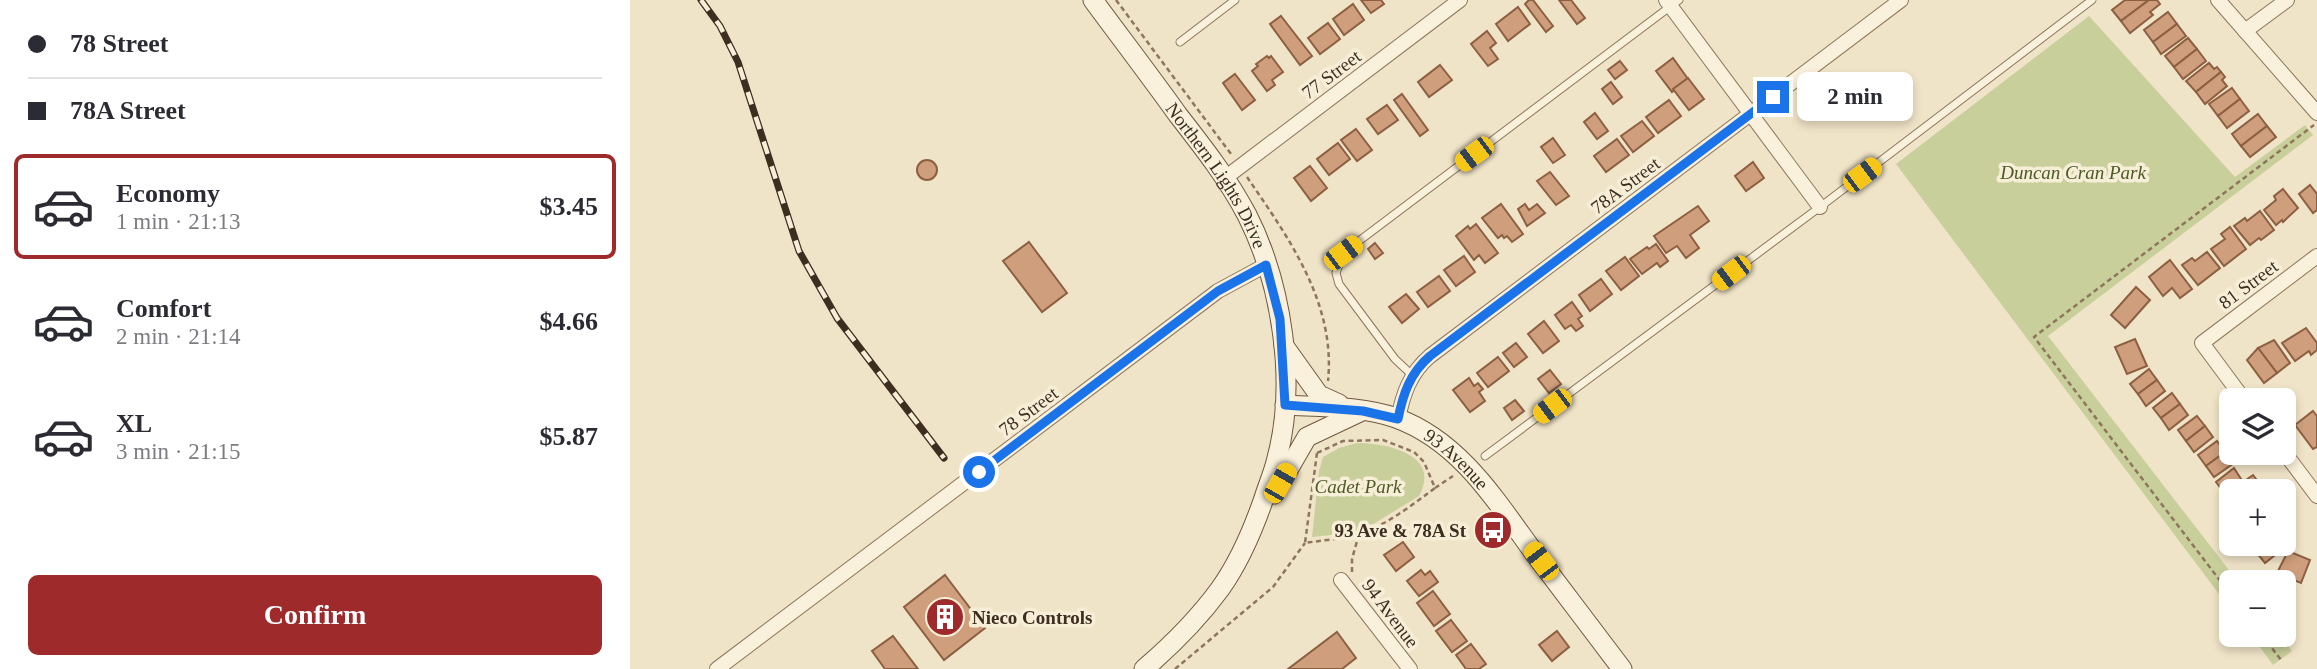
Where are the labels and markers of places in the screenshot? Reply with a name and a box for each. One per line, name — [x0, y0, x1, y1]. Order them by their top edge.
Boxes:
bus stop icon: 93 Ave & 78A St — [1472, 509, 1514, 551]
place label: 93 Ave & 78A St — [1334, 520, 1467, 541]
building icon: Nieco Controls — [924, 596, 966, 638]
place label: Nieco Controls — [972, 607, 1093, 628]

